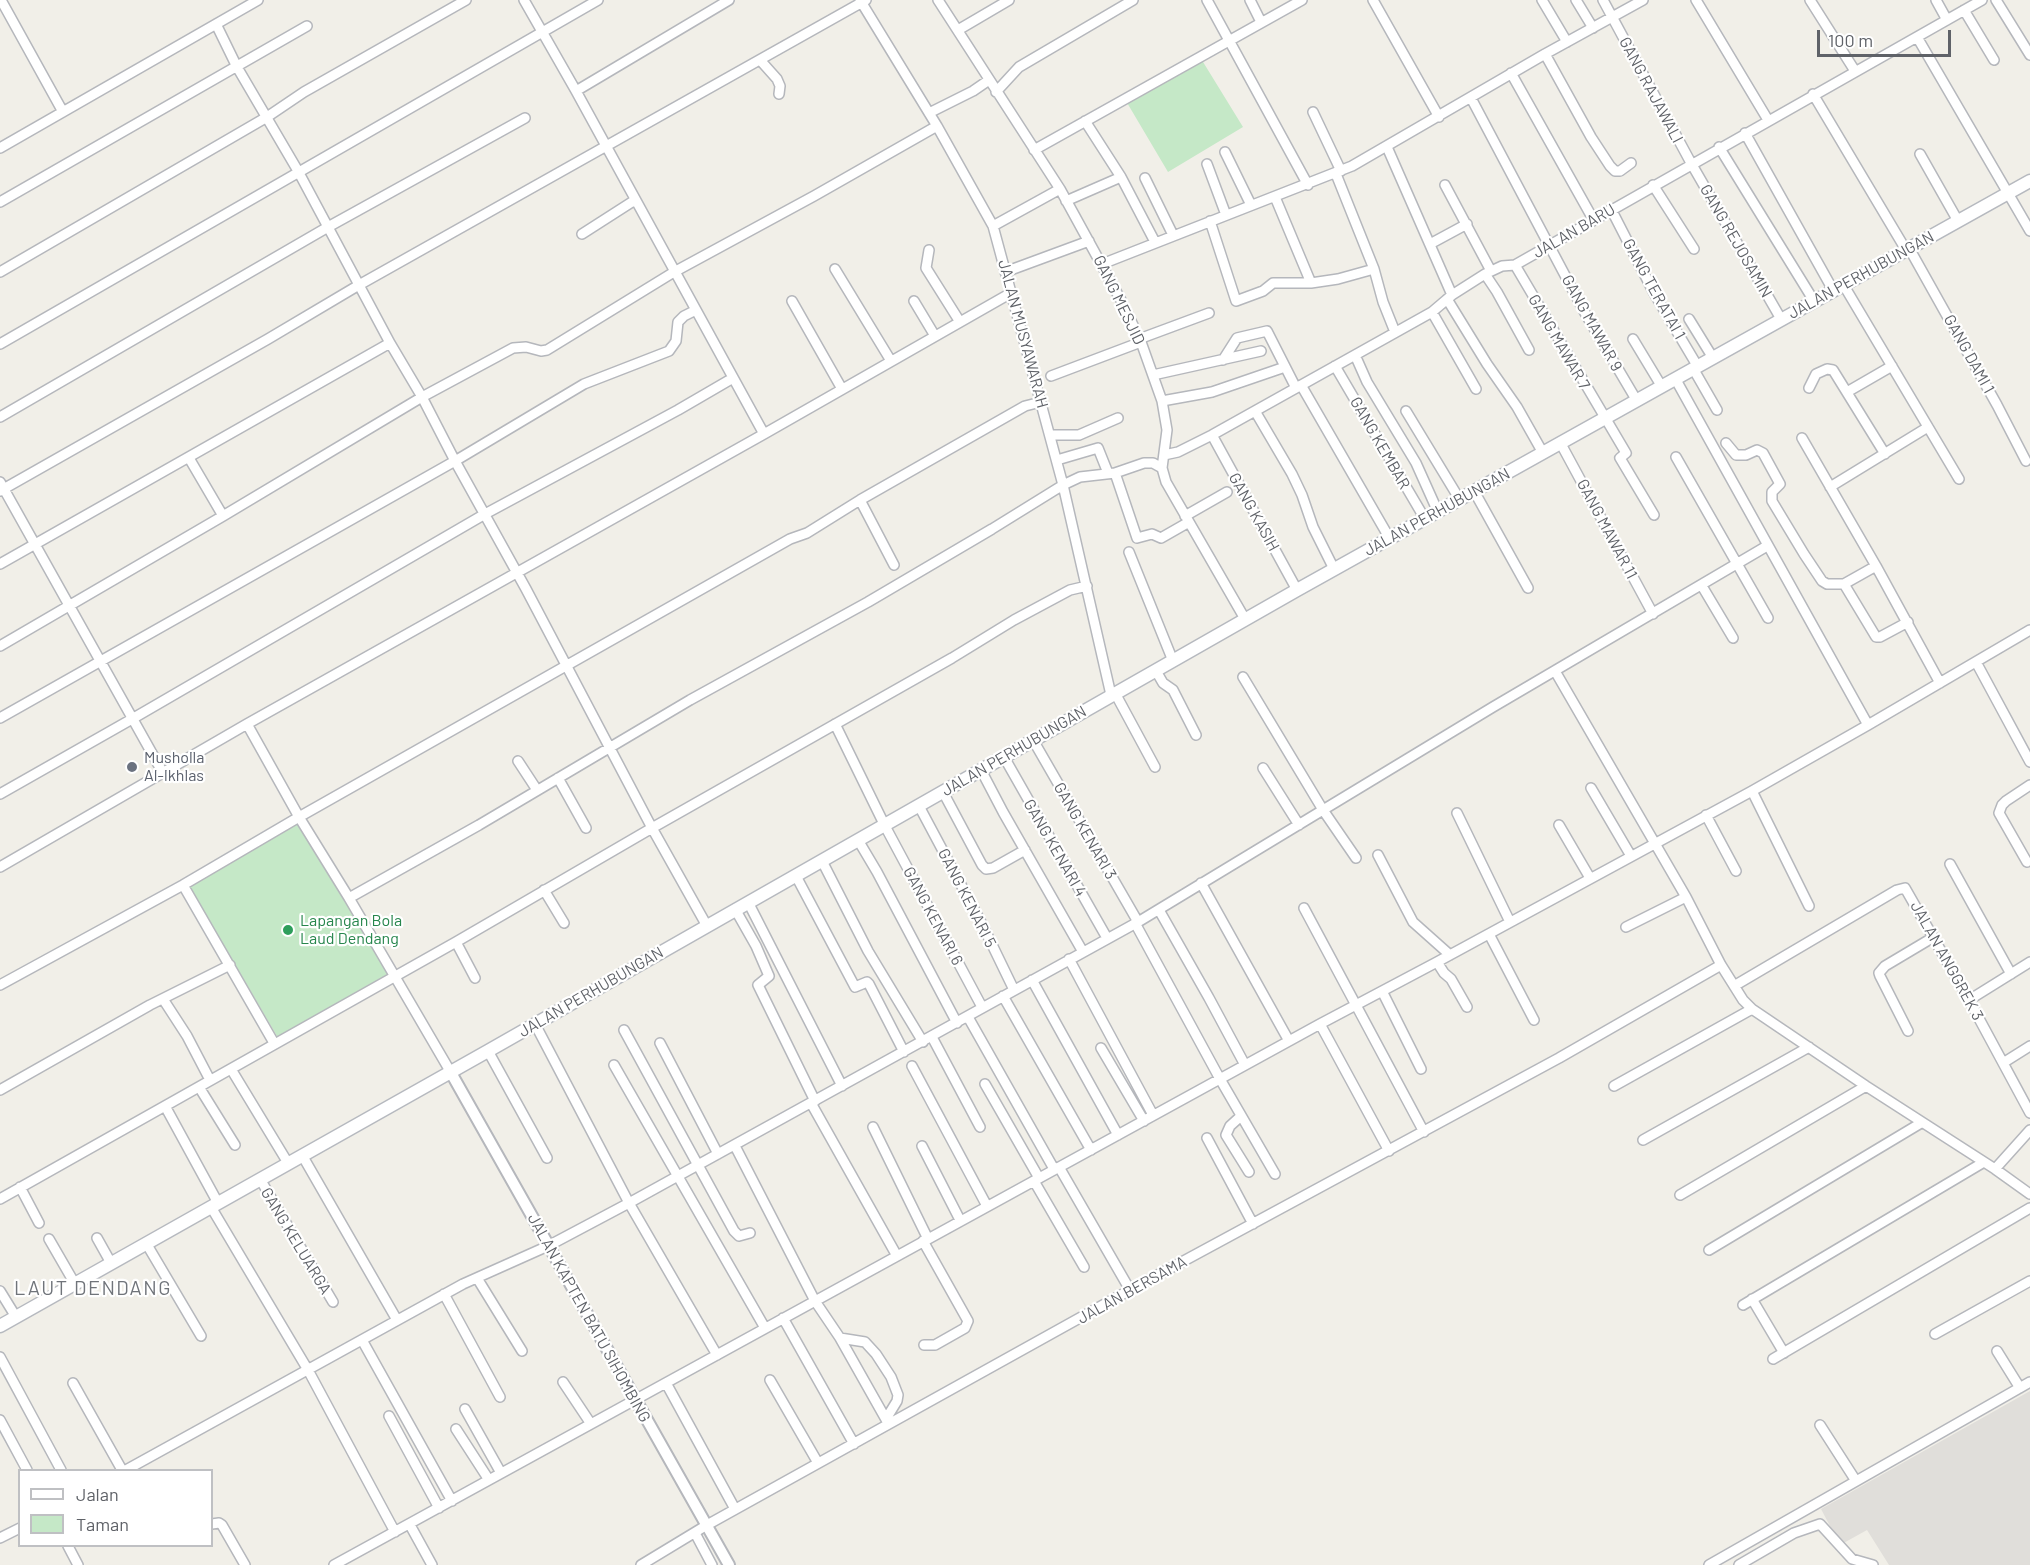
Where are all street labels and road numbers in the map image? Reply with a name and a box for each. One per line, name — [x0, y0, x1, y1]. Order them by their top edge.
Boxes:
street label: GANG RAJAWALI — [1615, 34, 1687, 146]
street label: GANG REJOSAMIN — [1696, 181, 1776, 301]
street label: JALAN BARU — [1529, 200, 1619, 262]
street label: JALAN PERHUBUNGAN — [1785, 227, 1937, 323]
street label: GANG TERATAI 1 — [1618, 235, 1690, 343]
street label: GANG MESJID — [1089, 252, 1149, 348]
street label: JALAN MUSYAWARAH — [994, 258, 1052, 410]
street label: GANG MAWAR 9 — [1558, 271, 1626, 375]
street label: GANG MAWAR 7 — [1524, 291, 1594, 393]
street label: GANG DAMI 1 — [1940, 311, 1998, 397]
street label: GANG KEMBAR — [1346, 393, 1414, 493]
street label: JALAN PERHUBUNGAN — [1361, 464, 1513, 560]
street label: GANG KASIH — [1225, 470, 1283, 554]
street label: GANG MAWAR 11 — [1573, 476, 1641, 582]
street label: JALAN PERHUBUNGAN — [938, 702, 1090, 800]
street label: GANG KENARI 3 — [1050, 779, 1120, 883]
street label: GANG KENARI 4 — [1019, 796, 1091, 900]
street label: GANG KENARI 5 — [934, 845, 1000, 951]
street label: GANG KENARI 6 — [899, 864, 967, 968]
street label: JALAN ANGGREK 3 — [1906, 898, 1988, 1024]
street label: JALAN PERHUBUNGAN — [515, 943, 667, 1041]
street label: GANG KELUARGA — [257, 1184, 335, 1298]
street label: JALAN KAPTEN BATU SIHOMBING — [524, 1210, 654, 1426]
street label: JALAN BERSAMA — [1074, 1252, 1190, 1328]

